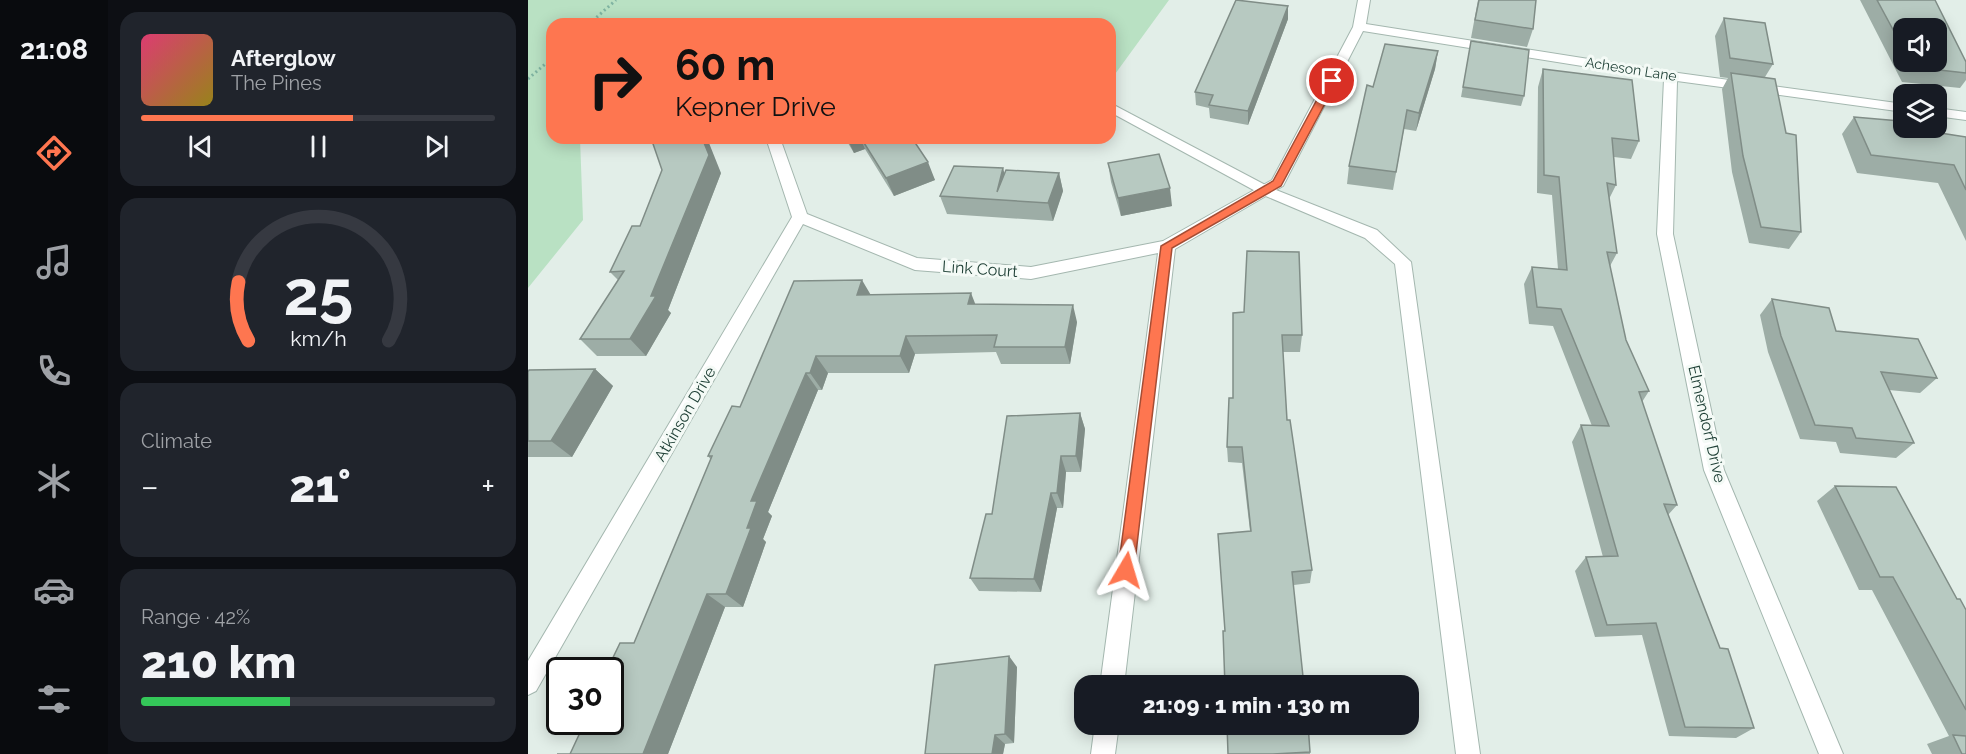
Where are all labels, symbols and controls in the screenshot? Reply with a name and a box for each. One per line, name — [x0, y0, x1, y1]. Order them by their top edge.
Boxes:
map controls — [1893, 18, 1947, 138]
button: sound — [1893, 18, 1947, 72]
text: 21:08 — [20, 34, 88, 65]
text: 60 m — [675, 41, 775, 90]
icon: right — [576, 42, 654, 120]
text: Afterglow — [231, 45, 336, 71]
street label: Acheson Lane — [1584, 54, 1678, 84]
pin — [1306, 55, 1357, 106]
icon: arrive — [1315, 64, 1348, 97]
text: The Pines — [231, 71, 322, 95]
button: layers — [1893, 84, 1947, 138]
text: Kepner Drive — [675, 91, 836, 122]
icon: previous — [184, 130, 217, 163]
icon: pause — [302, 130, 335, 163]
icon: next — [420, 130, 453, 163]
icon: directions — [33, 132, 75, 174]
icon: music — [33, 241, 75, 283]
text: 25 — [283, 256, 353, 330]
street label: Link Court — [942, 257, 1019, 281]
text: km/h — [290, 327, 346, 352]
icon: phone — [33, 350, 75, 392]
street label: Atkinson Drive — [650, 363, 720, 465]
street label: Elmendorf Drive — [1684, 363, 1730, 485]
text: Climate — [141, 429, 212, 453]
icon: climate — [33, 460, 75, 502]
text: 21° — [289, 460, 351, 513]
text: − — [141, 467, 159, 506]
text: + — [481, 467, 495, 506]
position arrow — [1094, 538, 1158, 602]
icon: car — [33, 569, 75, 611]
text: Range · 42% — [141, 605, 250, 629]
text: 210 km — [141, 636, 296, 689]
speed limit sign: 30 — [546, 657, 624, 735]
icon: filters — [33, 678, 75, 720]
text: 21:09 · 1 min · 130 m — [1143, 692, 1350, 718]

